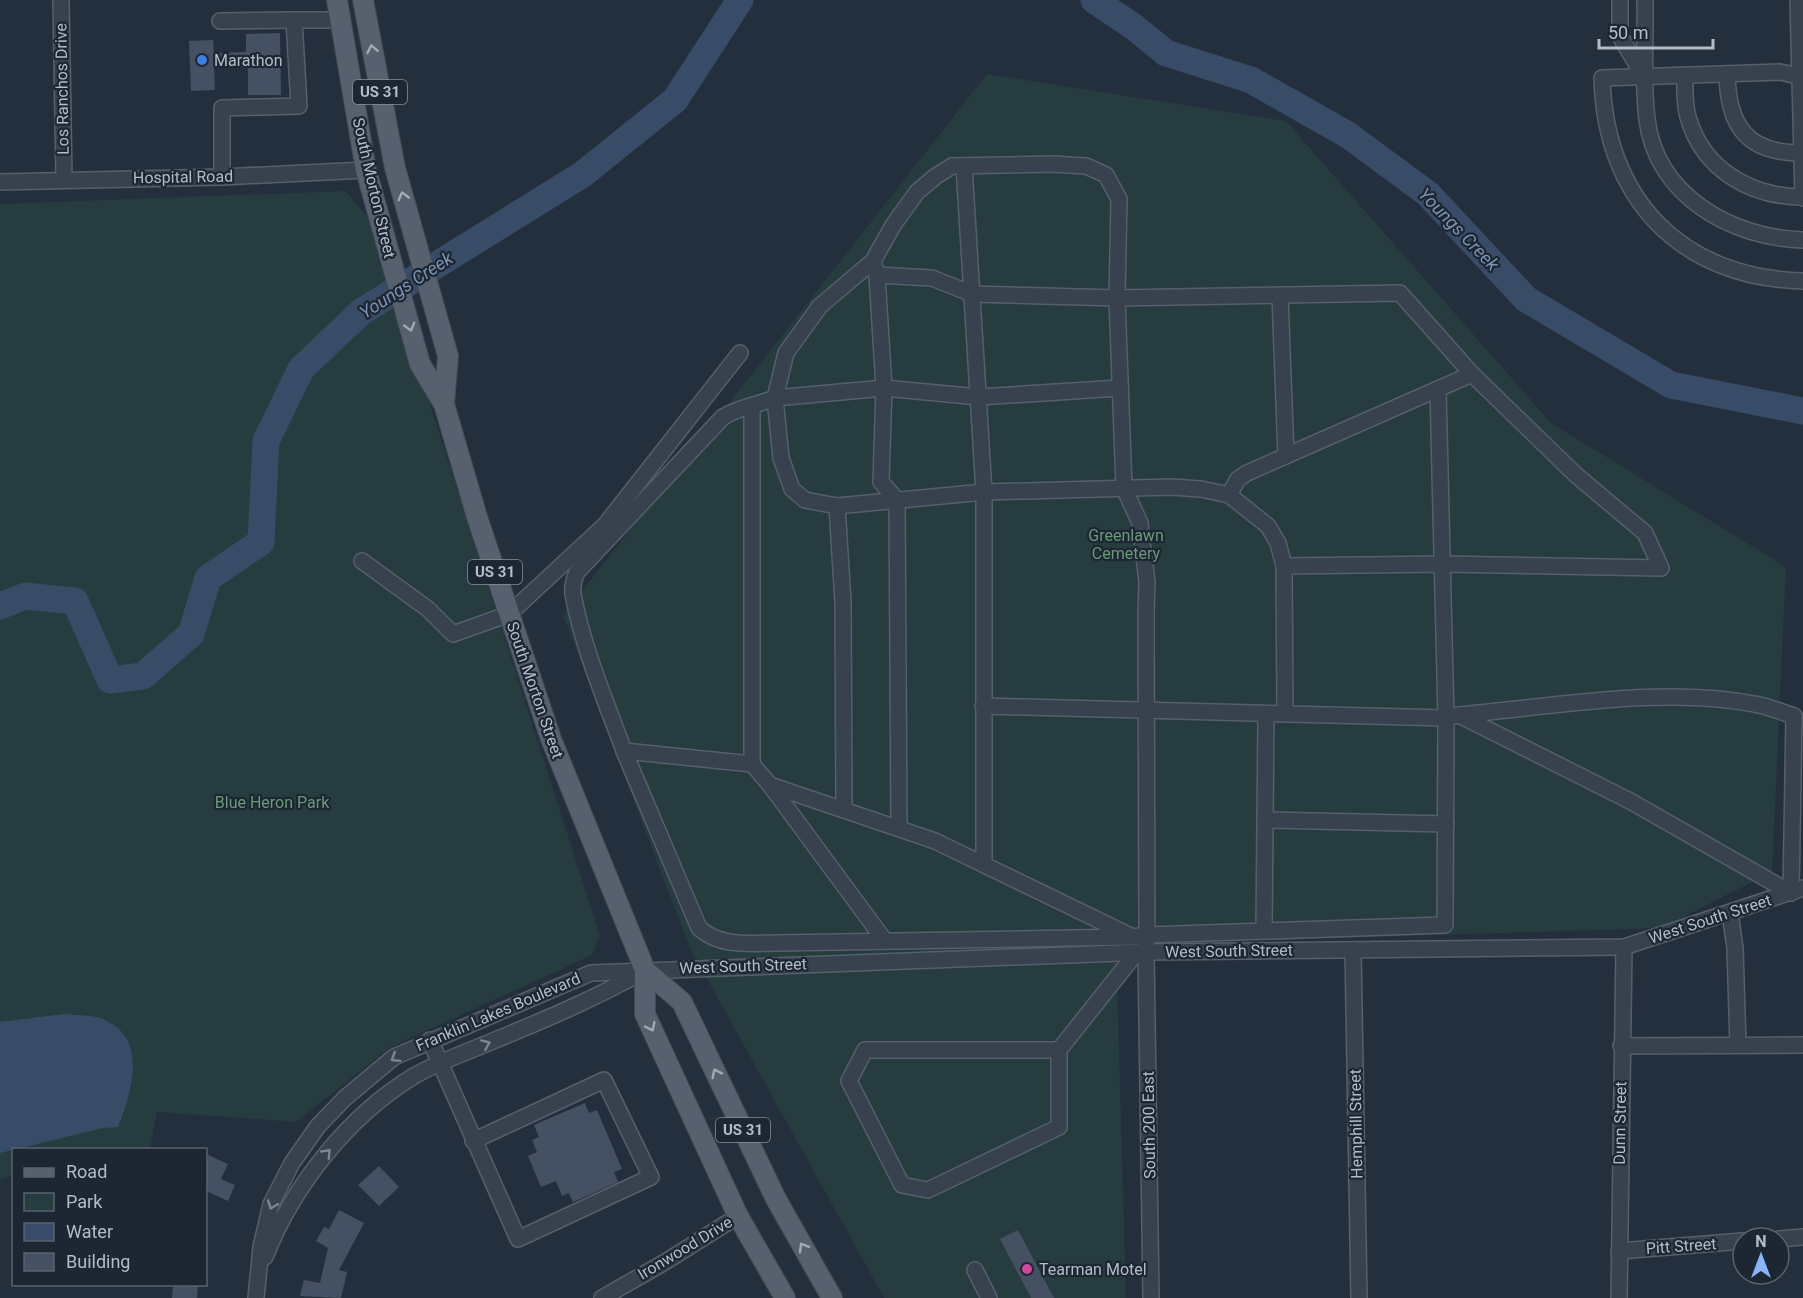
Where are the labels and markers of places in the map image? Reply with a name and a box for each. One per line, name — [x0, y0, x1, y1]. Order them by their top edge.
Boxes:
place label: Marathon — [214, 51, 283, 70]
marker: Marathon — [195, 53, 209, 67]
place label: Tearman Motel — [1039, 1260, 1147, 1279]
marker: Tearman Motel — [1020, 1262, 1034, 1276]

